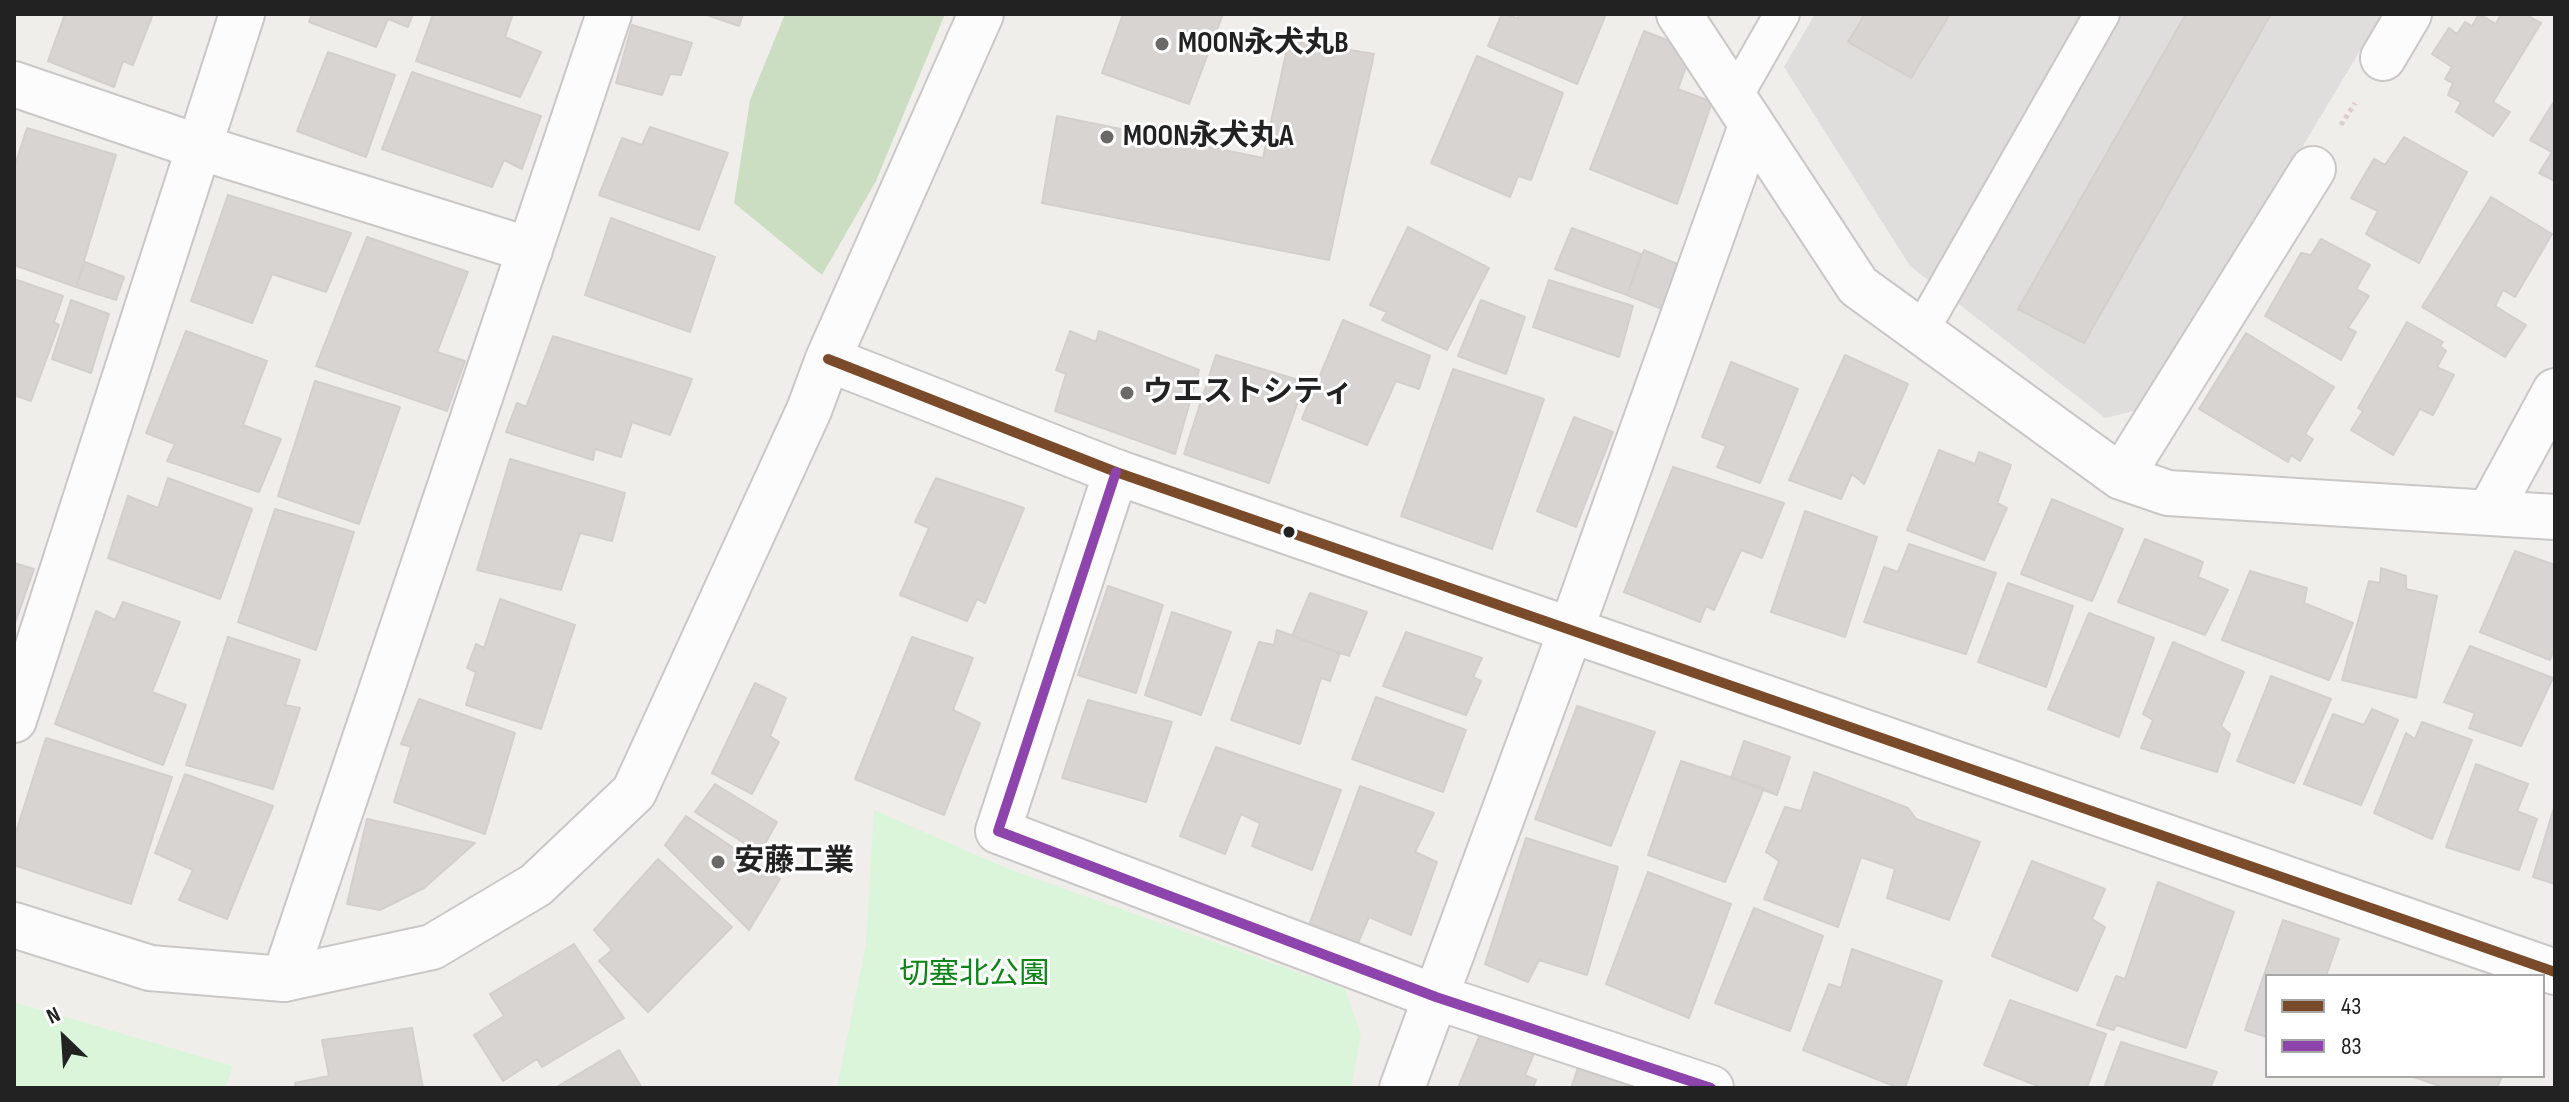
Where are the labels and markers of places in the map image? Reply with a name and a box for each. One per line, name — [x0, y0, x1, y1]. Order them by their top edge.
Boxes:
place label: MOON永犬丸B — [1178, 26, 1348, 62]
marker: MOON永犬丸B — [1153, 35, 1171, 53]
place label: MOON永犬丸A — [1123, 119, 1293, 155]
marker: MOON永犬丸A — [1098, 128, 1116, 146]
place label: ウエストシティ — [1143, 375, 1353, 411]
marker: ウエストシティ — [1118, 384, 1136, 402]
unlabelled marker — [1281, 524, 1297, 540]
place label: 安藤工業 — [734, 844, 854, 880]
marker: 安藤工業 — [709, 853, 727, 871]

